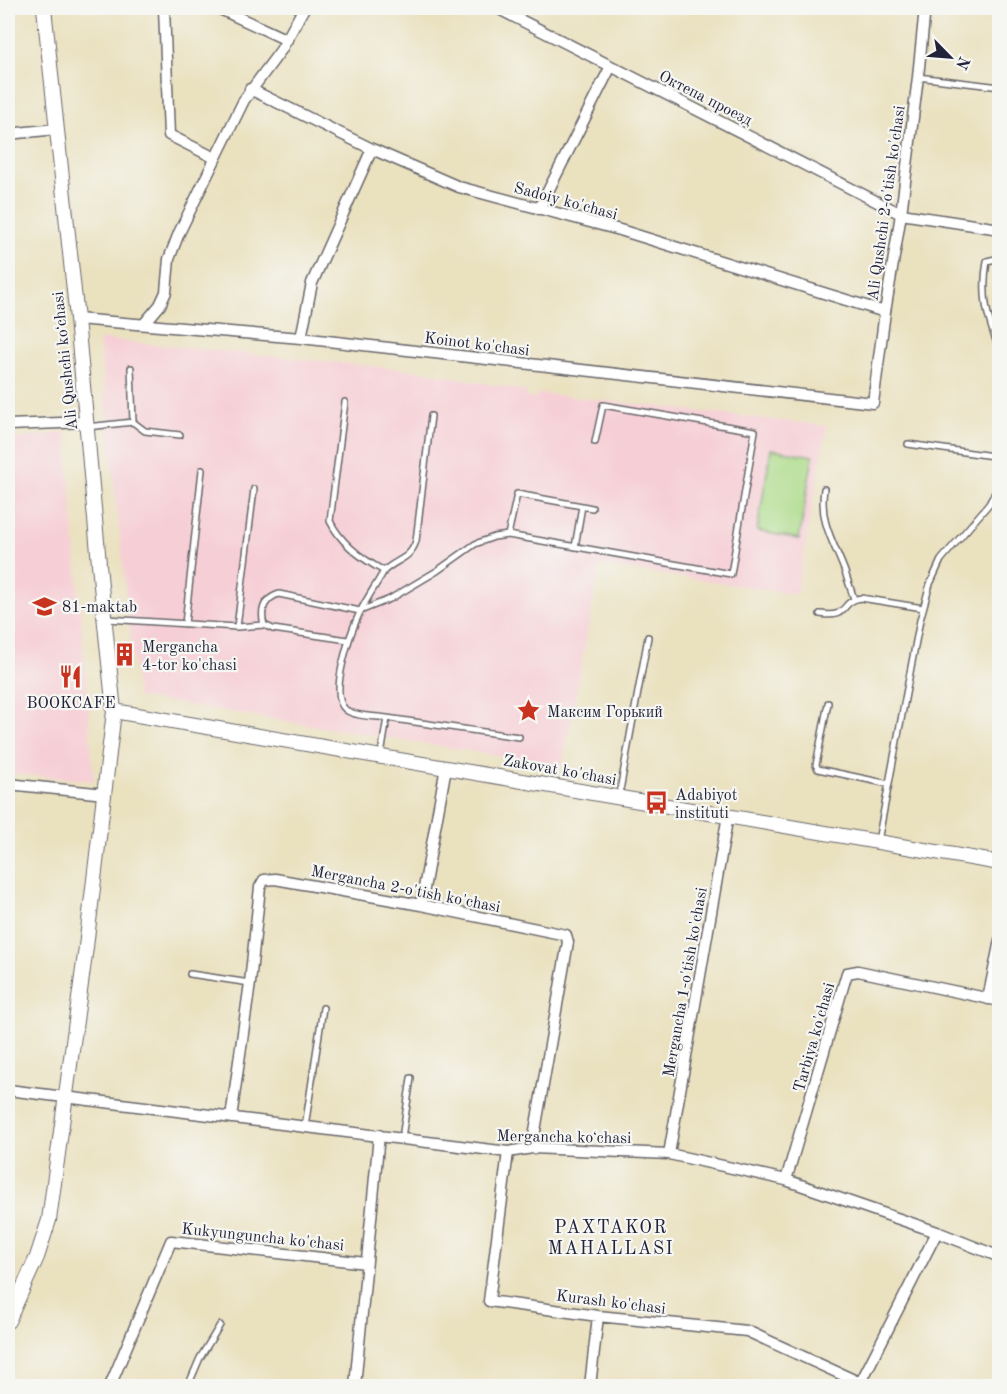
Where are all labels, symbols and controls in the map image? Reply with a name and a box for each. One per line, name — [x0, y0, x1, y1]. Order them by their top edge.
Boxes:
north arrow — [920, 27, 980, 87]
text: N — [952, 54, 972, 72]
street label: Октепа проезд — [656, 68, 754, 129]
street label: Ali Qushchi 2-o'tish ko'chasi — [865, 105, 909, 302]
street label: Sadoiy ko'chasi — [512, 180, 619, 223]
street label: Ali Qushchi koʻchasi — [51, 291, 81, 431]
street label: Koinot ko'chasi — [423, 331, 530, 359]
school or university icon: 81-maktab — [31, 593, 57, 619]
place label: 81-maktab — [62, 600, 137, 616]
place label: Mergancha 4-tor ko'chasi — [142, 640, 237, 674]
building icon: Mergancha 4-tor ko'chasi — [111, 642, 137, 668]
restaurant icon: BOOKCAFE — [58, 664, 84, 690]
place label: BOOKCAFE — [27, 696, 115, 712]
place icon: Максим Горький — [516, 698, 542, 724]
place label: Максим Горький — [547, 705, 663, 721]
street label: Zakovat ko'chasi — [502, 753, 618, 789]
place label: Adabiyot instituti — [675, 788, 738, 822]
bus stop icon: Adabiyot instituti — [644, 790, 670, 816]
street label: Mergancha 2-o'tish ko'chasi — [310, 864, 502, 916]
street label: Mergancha 1-o'tish ko'chasi — [661, 886, 711, 1079]
street label: Tarbiya ko'chasi — [792, 981, 838, 1094]
street label: Mergancha koʻchasi — [496, 1129, 632, 1147]
district label: PAXTAKOR MAHALLASI — [548, 1219, 674, 1258]
street label: Kukyunguncha ko'chasi — [181, 1221, 345, 1254]
street label: Kurash ko'chasi — [555, 1288, 666, 1318]

